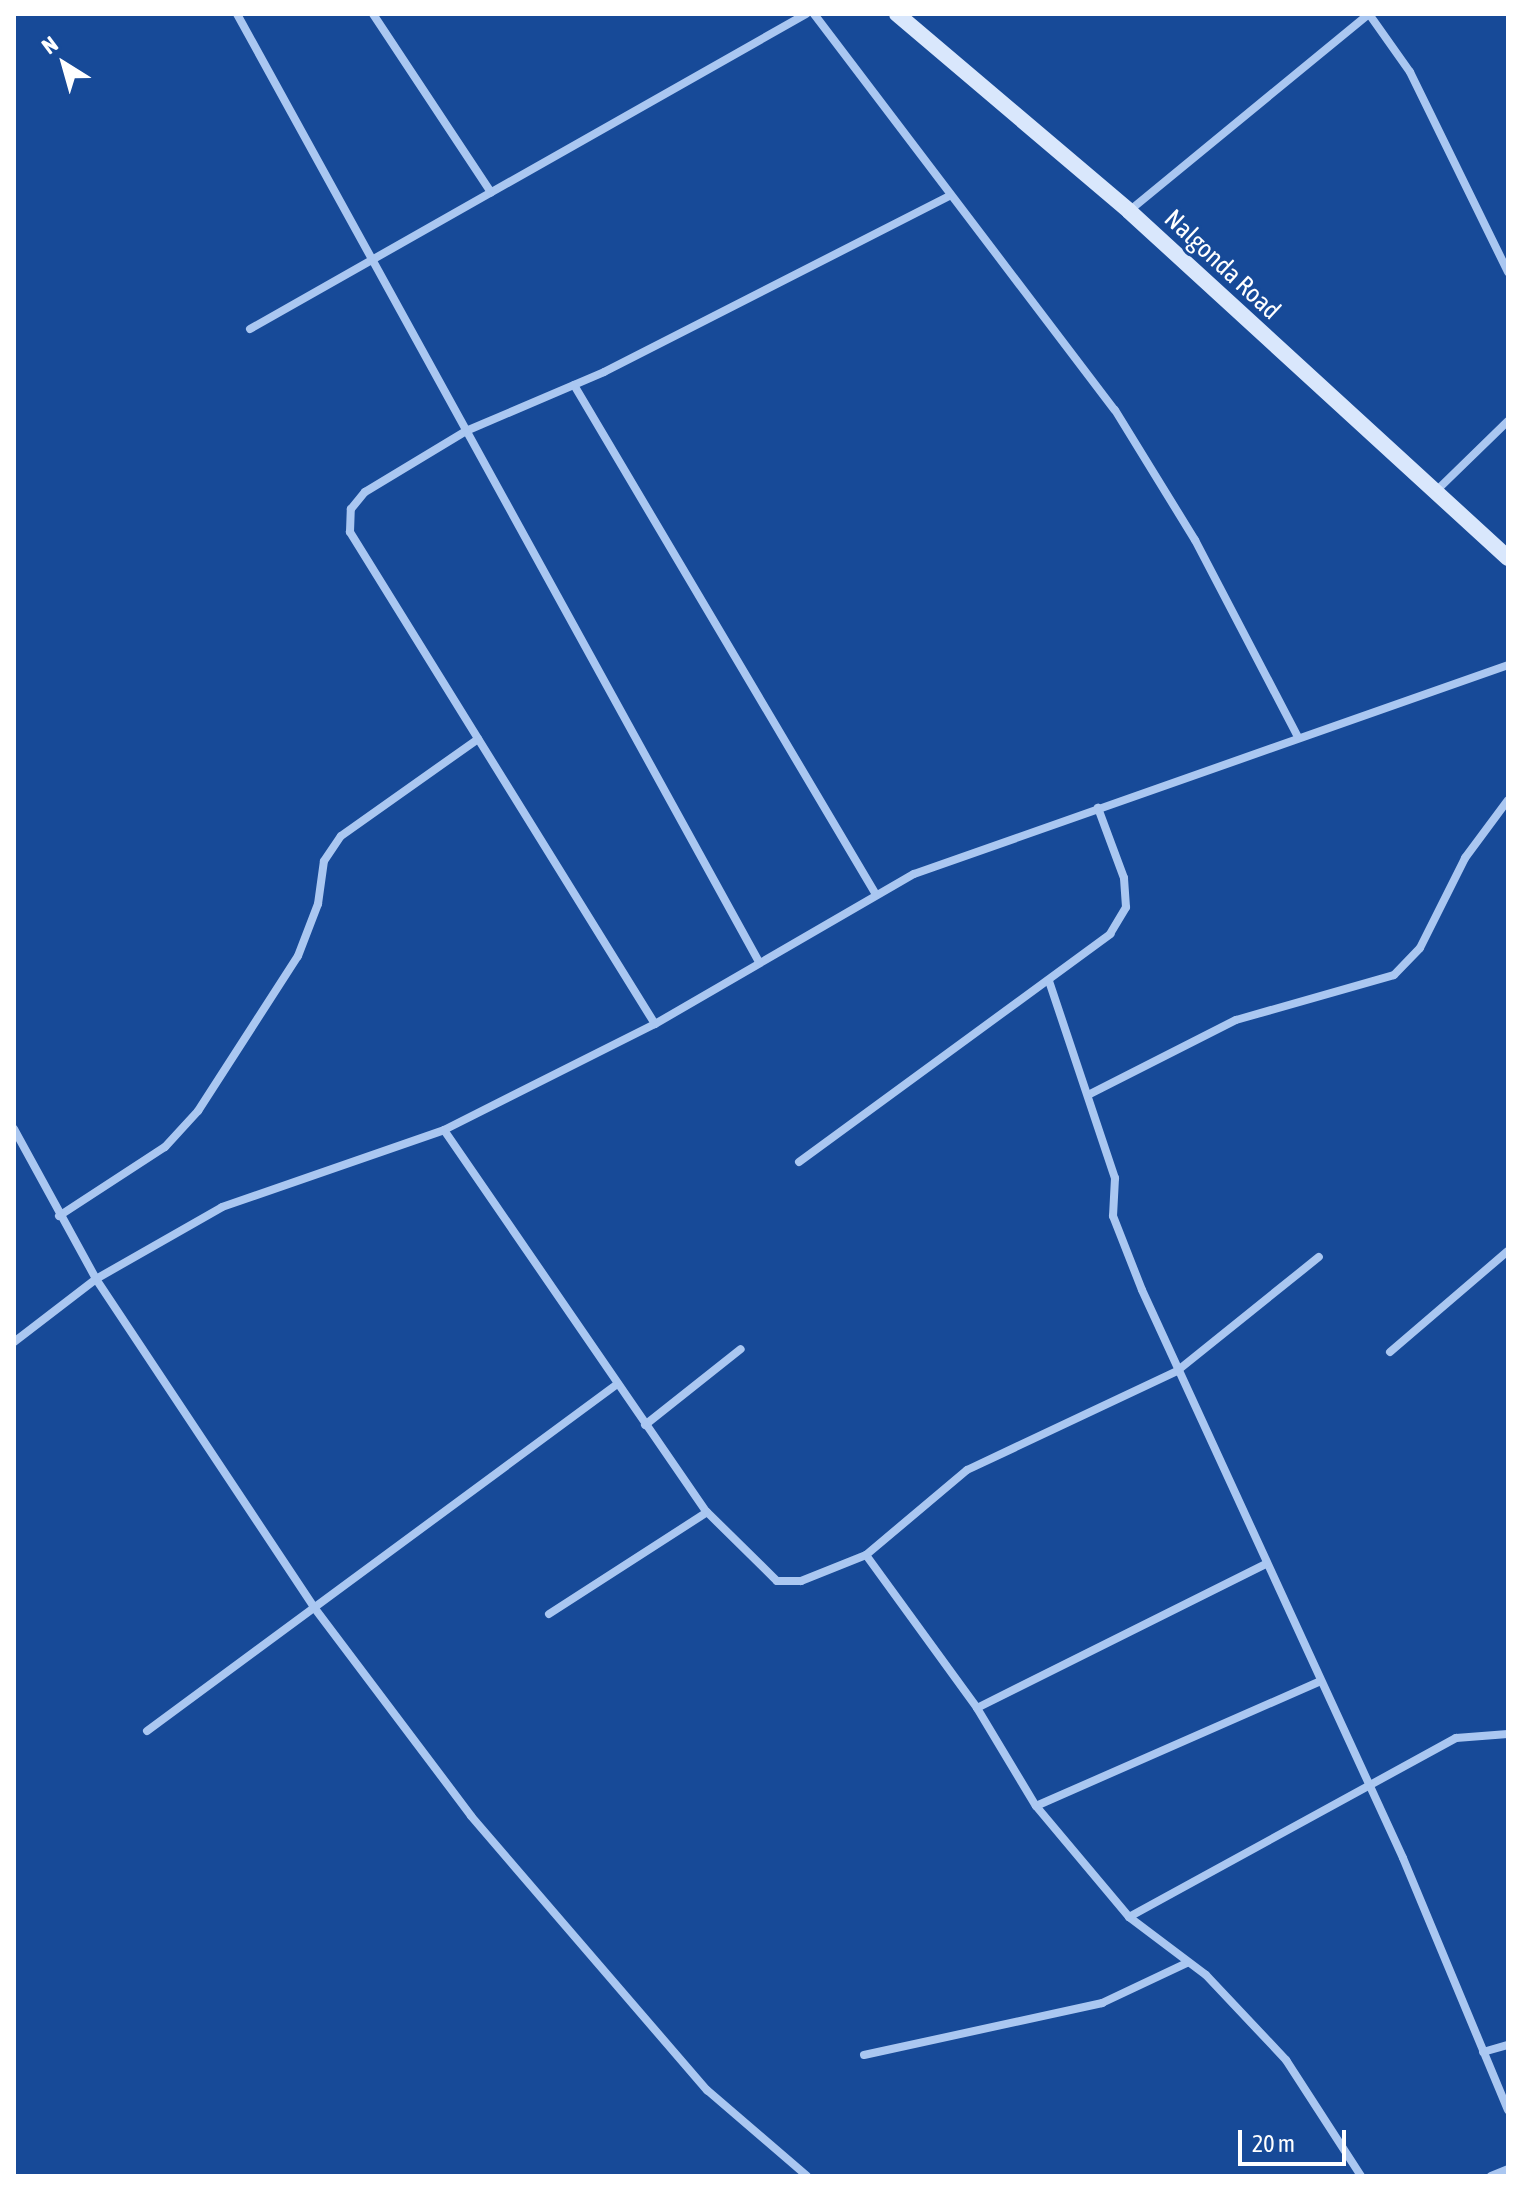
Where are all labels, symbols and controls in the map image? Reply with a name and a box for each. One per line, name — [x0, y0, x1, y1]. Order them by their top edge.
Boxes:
north arrow — [24, 24, 104, 104]
text: N — [37, 31, 63, 59]
street label: Nalgonda Road — [1158, 203, 1286, 327]
scale bar — [1242, 2114, 1350, 2164]
text: 20 m — [1252, 2130, 1295, 2157]

